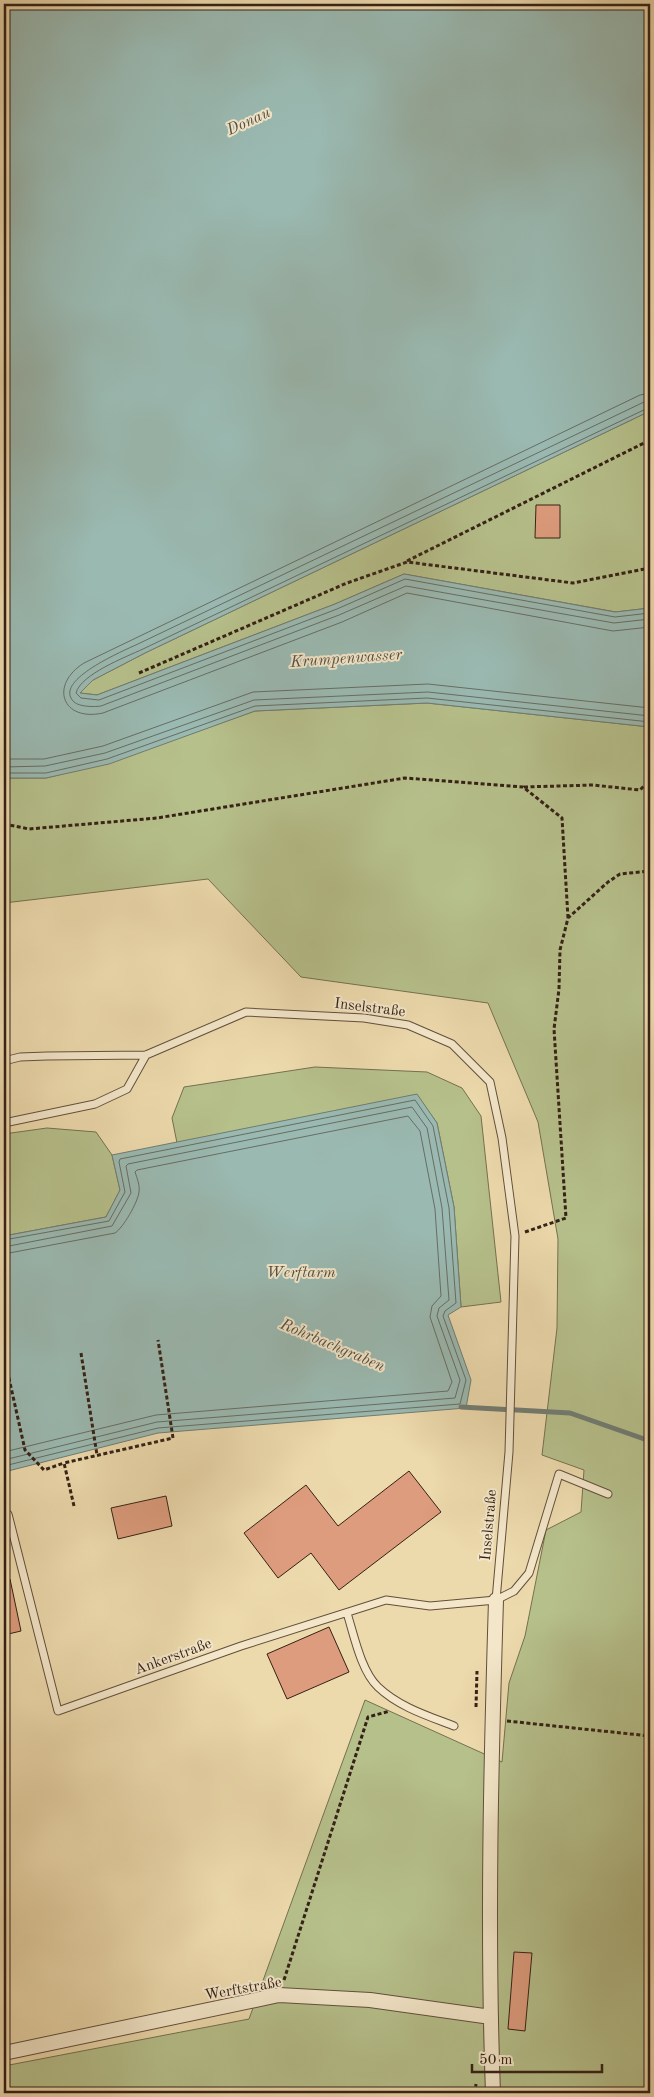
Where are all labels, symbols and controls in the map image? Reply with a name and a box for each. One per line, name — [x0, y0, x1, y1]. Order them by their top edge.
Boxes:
water label: Donau — [224, 105, 273, 139]
water label: Krumpenwasser — [289, 647, 404, 671]
street label: Inselstraße — [333, 997, 406, 1020]
water label: Werftarm — [266, 1265, 336, 1281]
water label: Rohrbachgraben — [277, 1316, 387, 1375]
street label: Inselstraße — [479, 1489, 500, 1561]
street label: Ankerstraße — [133, 1637, 214, 1678]
street label: Werftstraße — [204, 1975, 283, 2004]
scale bar — [472, 2042, 602, 2074]
text: 50 m — [479, 2053, 513, 2068]

